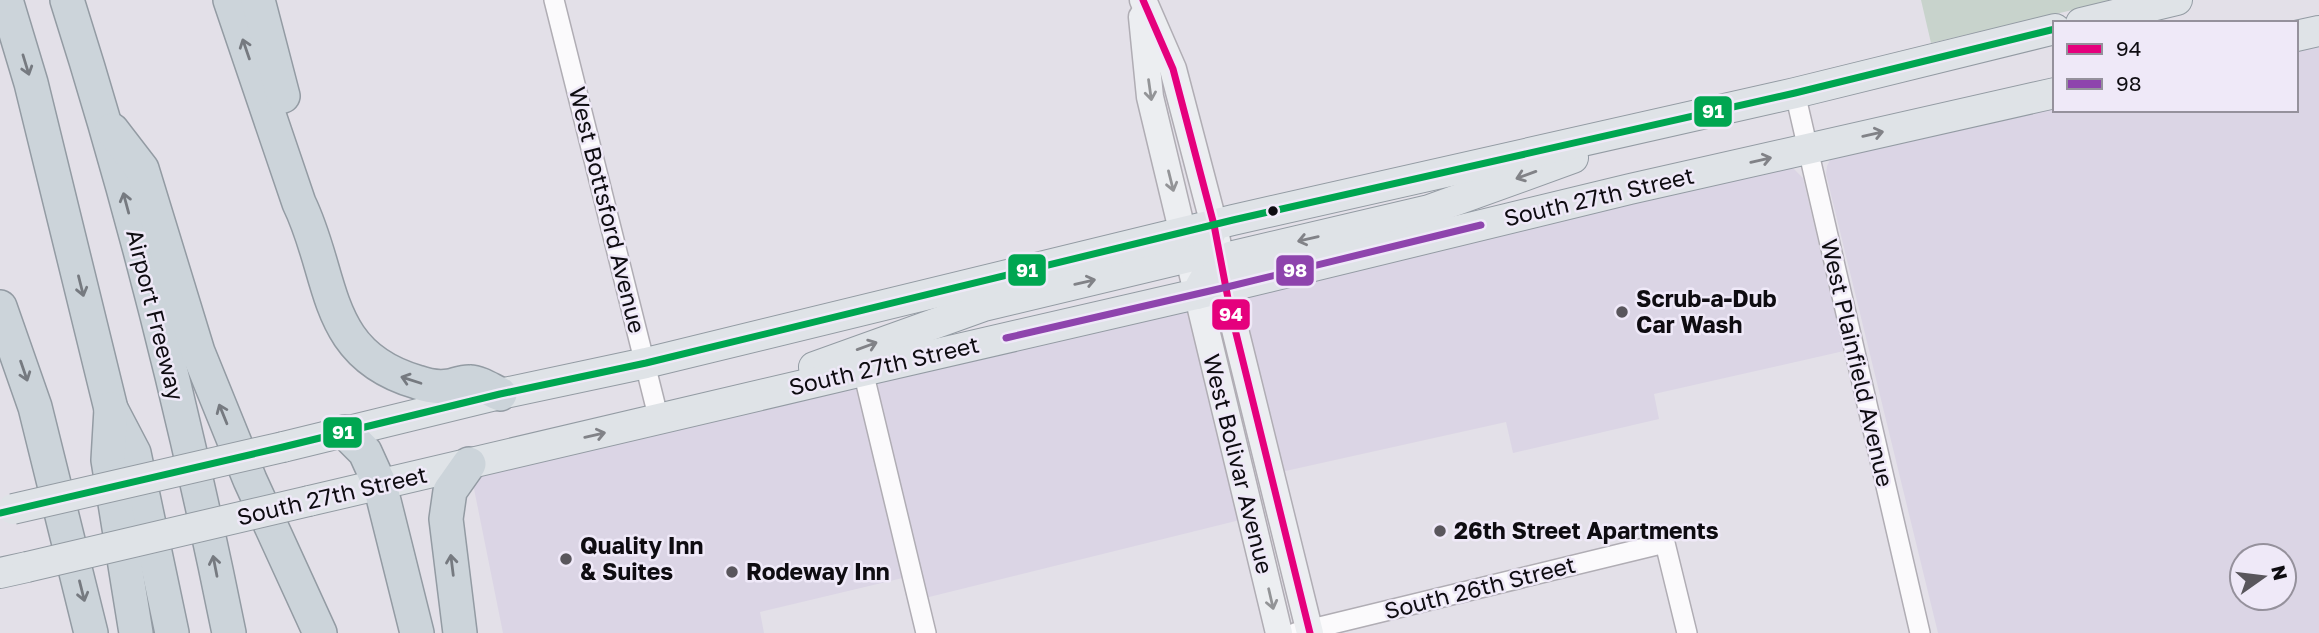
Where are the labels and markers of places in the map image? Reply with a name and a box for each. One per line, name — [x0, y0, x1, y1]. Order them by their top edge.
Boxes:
unlabelled marker — [1266, 204, 1280, 218]
place label: Scrub-a-Dub Car Wash — [1636, 284, 1777, 338]
marker: Scrub-a-Dub Car Wash — [1614, 304, 1630, 320]
place label: 26th Street Apartments — [1454, 516, 1719, 544]
marker: 26th Street Apartments — [1432, 523, 1448, 539]
place label: Quality Inn & Suites — [580, 531, 703, 585]
marker: Quality Inn & Suites — [558, 551, 574, 567]
place label: Rodeway Inn — [746, 557, 890, 585]
marker: Rodeway Inn — [724, 564, 740, 580]

